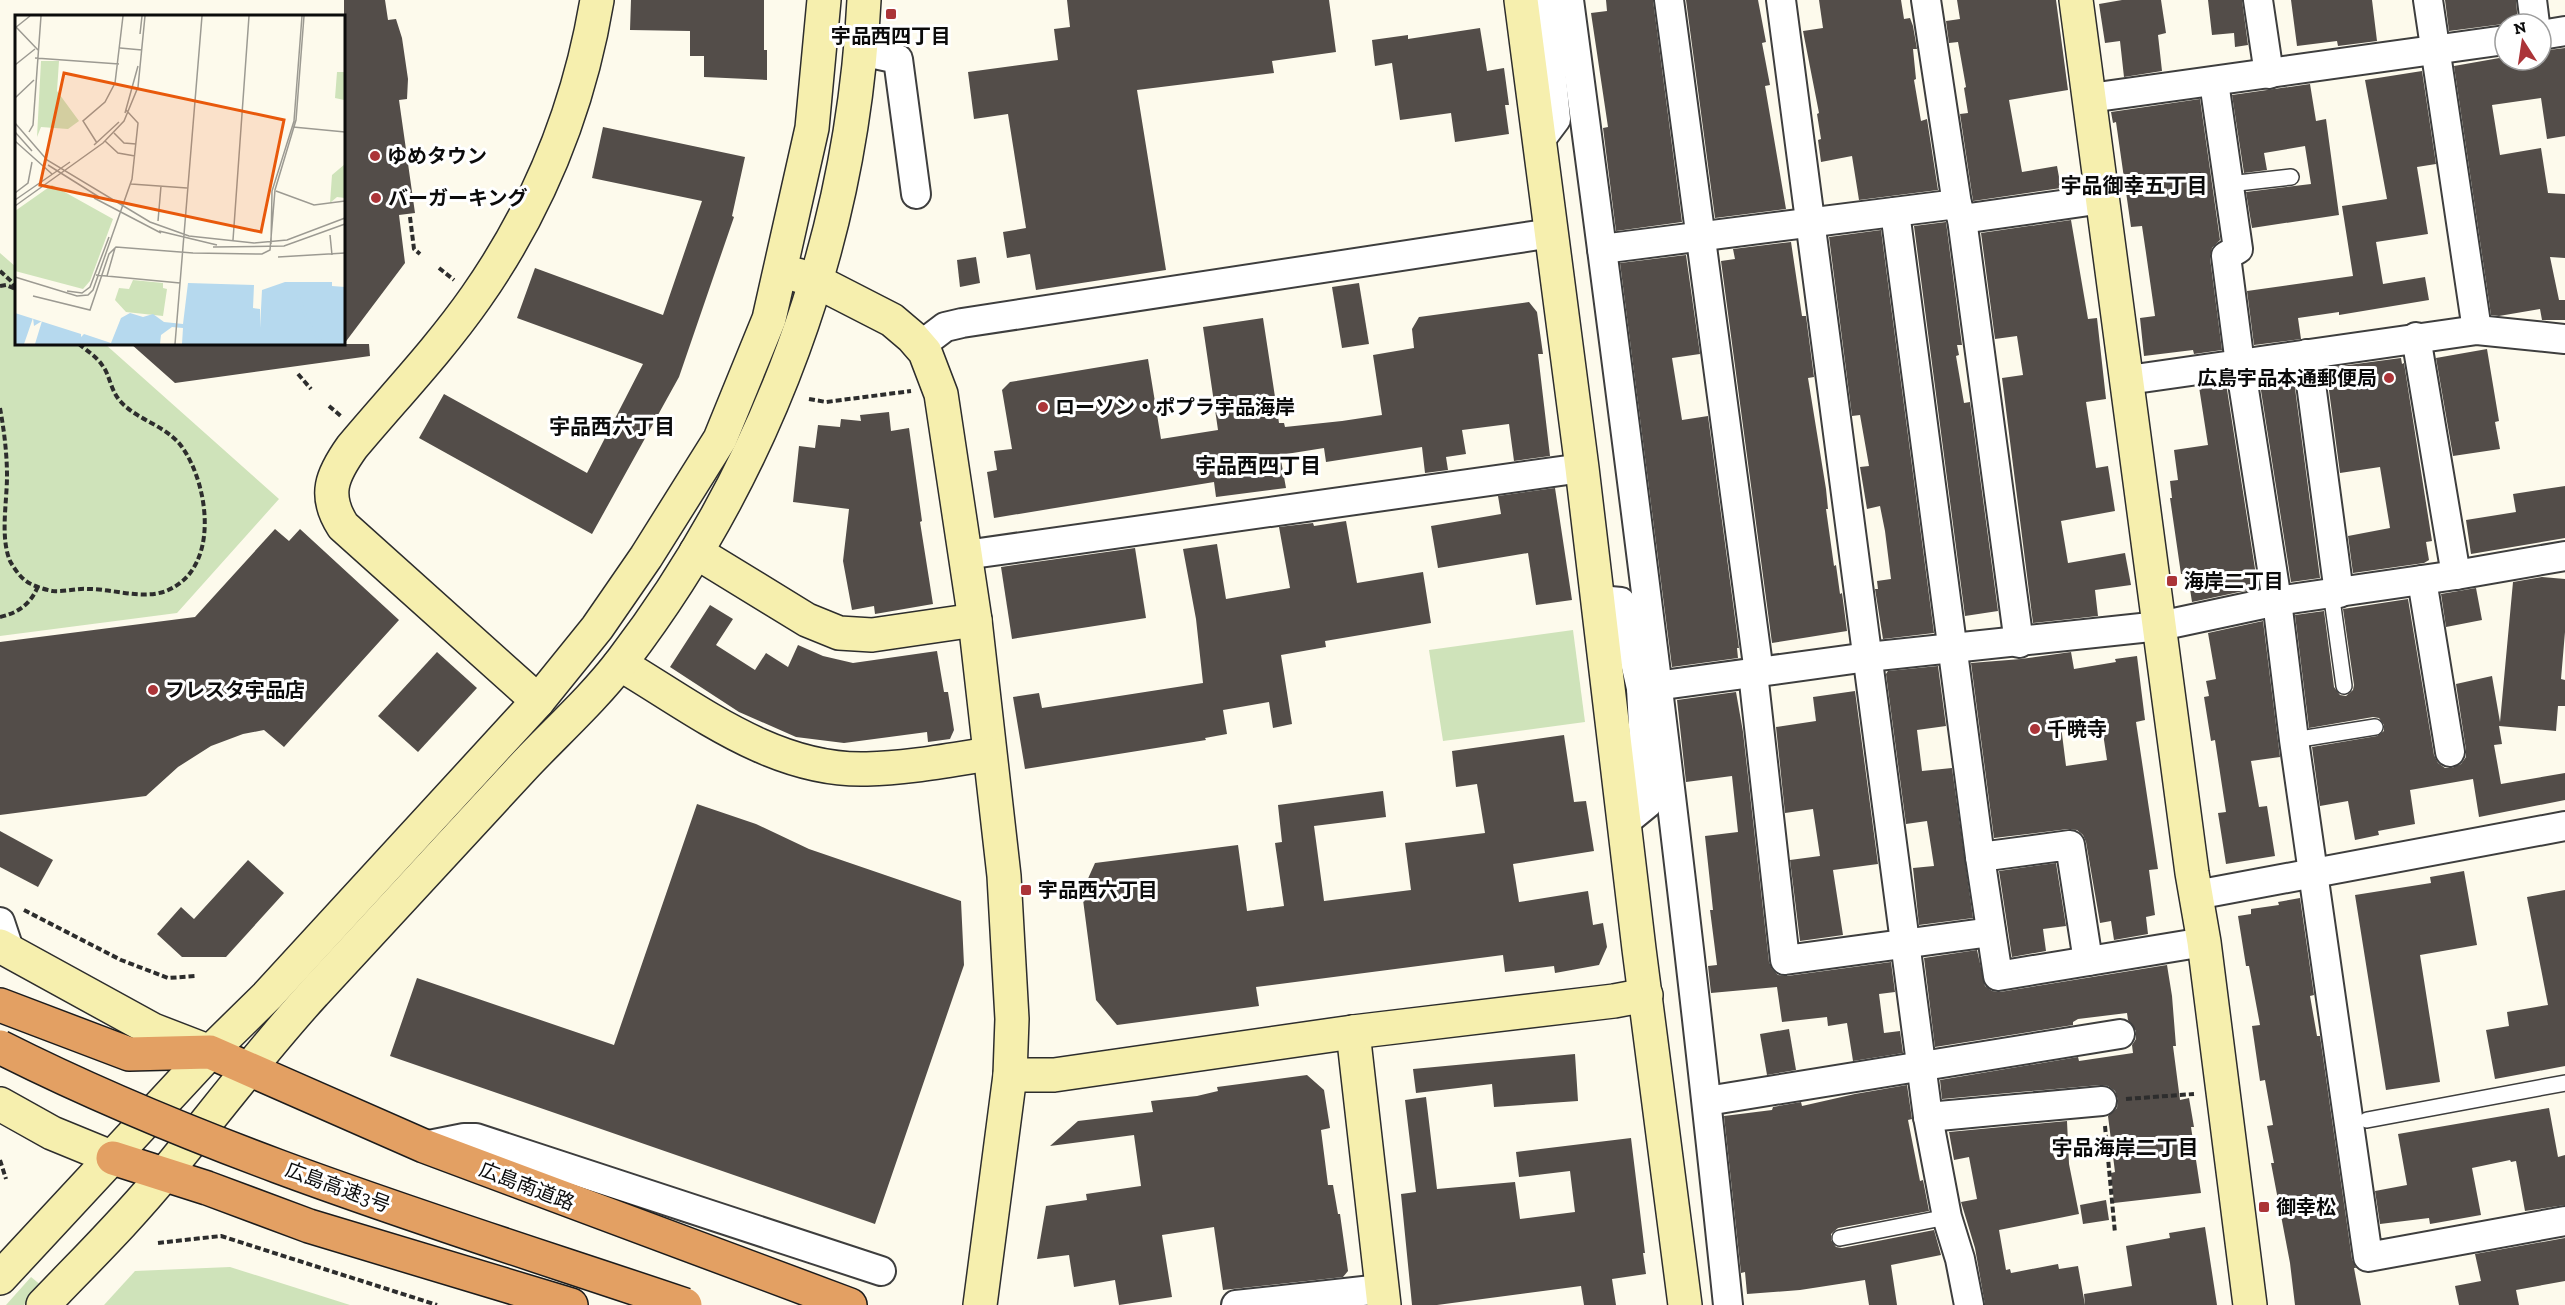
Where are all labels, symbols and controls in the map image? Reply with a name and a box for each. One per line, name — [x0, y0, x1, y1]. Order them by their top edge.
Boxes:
marker: 宇品西四丁目 — [884, 7, 898, 21]
north arrow — [2493, 12, 2553, 72]
inset map — [15, 15, 345, 345]
text: N — [2512, 17, 2528, 38]
place label: 宇品西四丁目 — [831, 24, 951, 48]
place label: ゆめタウン — [387, 144, 487, 168]
marker: ゆめタウン — [368, 149, 382, 163]
district label: 宇品御幸五丁目 — [2061, 173, 2208, 198]
place label: バーガーキング — [388, 186, 527, 210]
marker: バーガーキング — [369, 191, 383, 205]
place label: 広島宇品本通郵便局 — [2197, 366, 2377, 390]
marker: 広島宇品本通郵便局 — [2382, 371, 2396, 385]
place label: ローソン・ポプラ宇品海岸 — [1055, 395, 1295, 419]
marker: ローソン・ポプラ宇品海岸 — [1036, 400, 1050, 414]
district label: 宇品西六丁目 — [549, 414, 675, 439]
district label: 宇品西四丁目 — [1195, 453, 1321, 478]
place label: 海岸二丁目 — [2184, 569, 2284, 593]
marker: 海岸二丁目 — [2165, 574, 2179, 588]
place label: フレスタ宇品店 — [165, 678, 305, 702]
marker: フレスタ宇品店 — [146, 683, 160, 697]
place label: 千暁寺 — [2047, 717, 2107, 741]
marker: 千暁寺 — [2028, 722, 2042, 736]
place label: 宇品西六丁目 — [1038, 878, 1158, 902]
marker: 宇品西六丁目 — [1019, 883, 1033, 897]
district label: 宇品海岸二丁目 — [2052, 1135, 2199, 1160]
street label: 広島高速3号 — [282, 1157, 394, 1217]
street label: 広島南道路 — [476, 1157, 578, 1215]
place label: 御幸松 — [2276, 1195, 2336, 1219]
marker: 御幸松 — [2257, 1200, 2271, 1214]

